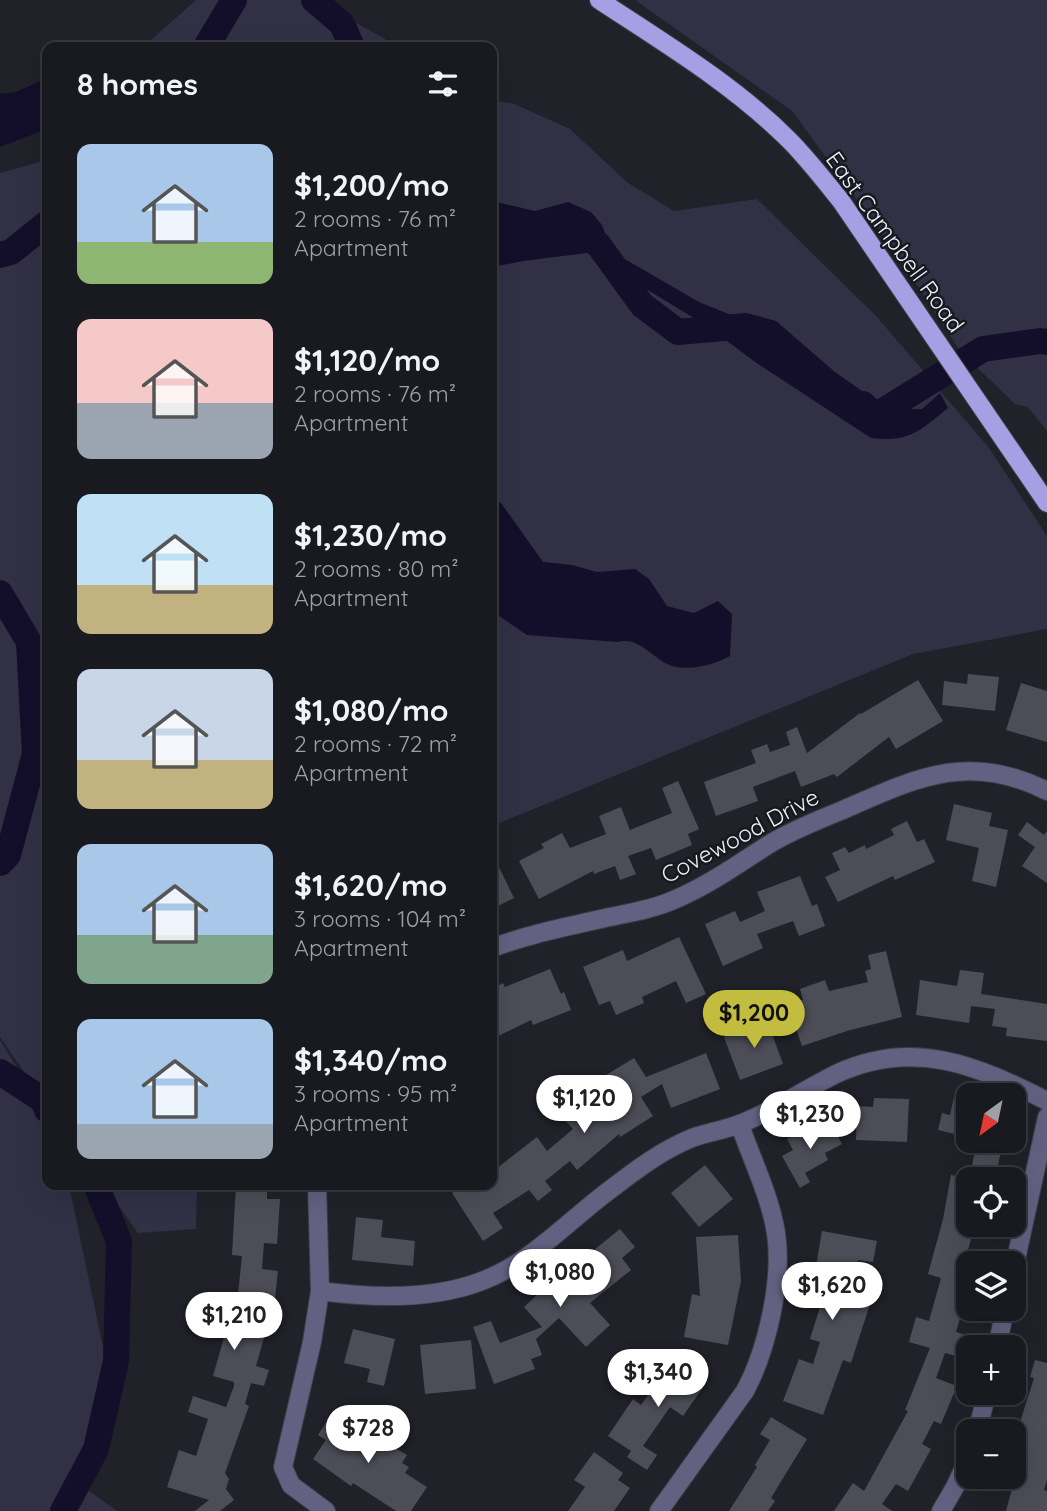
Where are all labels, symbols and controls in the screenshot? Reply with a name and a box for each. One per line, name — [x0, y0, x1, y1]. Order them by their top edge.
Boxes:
text: 8 homes — [77, 65, 198, 103]
icon: filters — [424, 65, 462, 103]
street label: East Campbell Road — [820, 146, 971, 338]
text: $1,200/mo — [294, 166, 449, 204]
icon: home — [133, 172, 217, 256]
text: 2 rooms · 76 m² — [294, 204, 456, 233]
text: Apartment — [294, 233, 408, 262]
text: $1,120/mo — [294, 341, 440, 379]
icon: home — [133, 347, 217, 431]
text: 2 rooms · 76 m² — [294, 379, 456, 408]
text: Apartment — [294, 408, 408, 437]
text: $1,230/mo — [294, 516, 447, 554]
icon: home — [133, 522, 217, 606]
text: 2 rooms · 80 m² — [294, 554, 459, 583]
text: Apartment — [294, 583, 408, 612]
text: $1,080/mo — [294, 691, 449, 729]
icon: home — [133, 697, 217, 781]
text: 2 rooms · 72 m² — [294, 729, 457, 758]
text: Apartment — [294, 758, 408, 787]
street label: Covewood Drive — [656, 782, 824, 889]
text: $1,620/mo — [294, 866, 447, 904]
icon: home — [133, 872, 217, 956]
text: 3 rooms · 104 m² — [294, 904, 466, 933]
text: Apartment — [294, 933, 408, 962]
pin: $1,200 — [697, 990, 811, 1050]
text: $1,200 — [719, 998, 789, 1027]
text: $1,340/mo — [294, 1041, 447, 1079]
icon: home — [133, 1047, 217, 1131]
pin: $1,120 — [527, 1076, 641, 1135]
text: 3 rooms · 95 m² — [294, 1079, 457, 1108]
text: $1,120 — [552, 1083, 616, 1112]
north arrow — [956, 1083, 1026, 1153]
map controls — [956, 1083, 1026, 1489]
pin: $1,230 — [753, 1092, 867, 1151]
text: $1,230 — [776, 1099, 844, 1128]
text: Apartment — [294, 1108, 408, 1137]
button: locate — [956, 1167, 1026, 1237]
pin: $1,080 — [503, 1250, 617, 1309]
button: layers — [956, 1251, 1026, 1321]
text: $1,080 — [525, 1257, 595, 1286]
pin: $1,620 — [775, 1262, 889, 1322]
text: $1,620 — [798, 1270, 866, 1299]
pin: $1,210 — [177, 1292, 291, 1352]
text: $1,210 — [201, 1300, 267, 1329]
button: + — [956, 1335, 1026, 1405]
pin: $1,340 — [601, 1350, 715, 1409]
text: $1,340 — [624, 1357, 693, 1386]
pin: $728 — [327, 1406, 409, 1465]
text: $728 — [342, 1413, 394, 1442]
button: − — [956, 1419, 1026, 1489]

